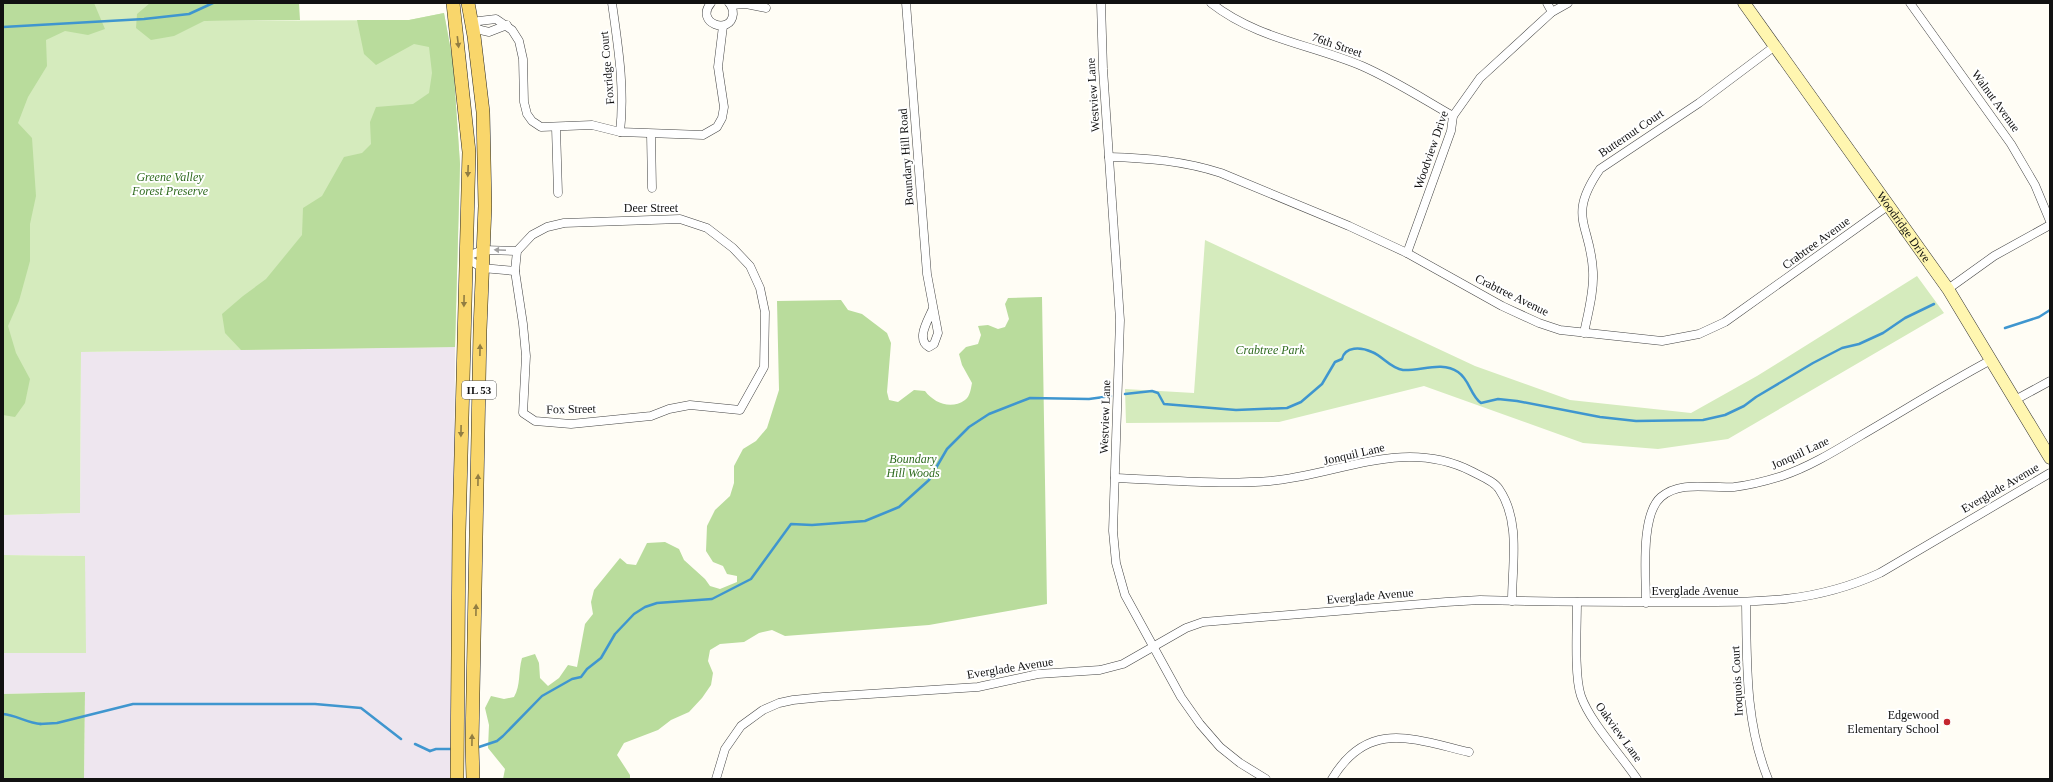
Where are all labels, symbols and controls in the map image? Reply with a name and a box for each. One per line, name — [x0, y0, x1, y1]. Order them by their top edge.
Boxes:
street label: Foxridge Court — [597, 30, 617, 105]
street label: 76th Street — [1310, 30, 1365, 60]
one-way arrow — [455, 36, 461, 48]
street label: Westview Lane — [1083, 58, 1103, 132]
street label: Walnut Avenue — [1969, 67, 2023, 135]
street label: Butternut Court — [1596, 106, 1667, 160]
street label: Boundary Hill Road — [896, 108, 916, 206]
street label: Woodview Drive — [1411, 109, 1451, 191]
one-way arrow — [465, 165, 471, 178]
park label: Greene Valley Forest Preserve — [131, 170, 209, 198]
street label: Woodridge Drive — [1874, 189, 1934, 265]
street label: Deer Street — [624, 201, 679, 215]
street label: Crabtree Avenue — [1779, 214, 1853, 272]
one-way arrow — [494, 247, 506, 254]
street label: Crabtree Avenue — [1473, 271, 1551, 319]
one-way arrow — [461, 295, 467, 308]
park label: Crabtree Park — [1235, 343, 1305, 357]
one-way arrow — [476, 344, 483, 356]
street label: Westview Lane — [1097, 380, 1113, 454]
road number: IL 53 — [462, 381, 496, 399]
street label: Fox Street — [546, 402, 597, 416]
one-way arrow — [458, 425, 464, 438]
street label: Jonquil Lane — [1769, 433, 1831, 473]
street label: Jonquil Lane — [1322, 440, 1386, 468]
park label: Boundary Hill Woods — [885, 452, 940, 480]
street label: Everglade Avenue — [1959, 460, 2041, 516]
one-way arrow — [475, 473, 481, 486]
street label: Everglade Avenue — [1651, 584, 1739, 598]
street label: Everglade Avenue — [1326, 585, 1414, 607]
one-way arrow — [472, 604, 479, 616]
street label: Iroquois Court — [1728, 645, 1746, 716]
street label: Everglade Avenue — [966, 654, 1054, 682]
street label: Oakview Lane — [1593, 699, 1645, 765]
place label: Edgewood Elementary School — [1847, 708, 1940, 736]
marker: Edgewood Elementary School — [1942, 717, 1952, 727]
one-way arrow — [469, 733, 475, 746]

